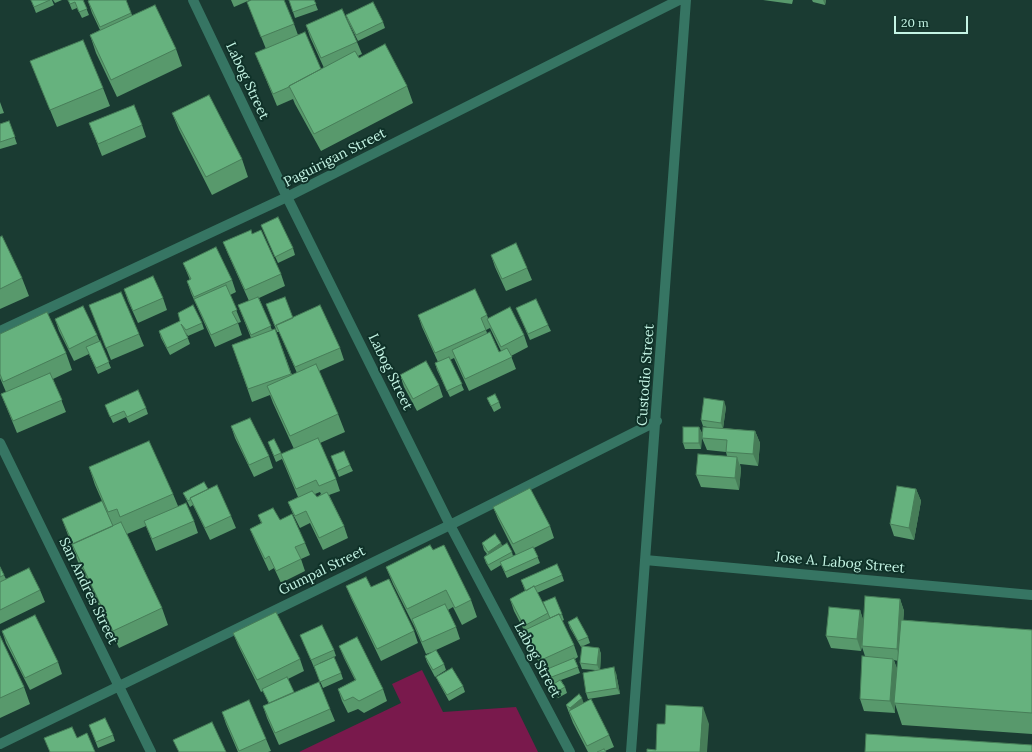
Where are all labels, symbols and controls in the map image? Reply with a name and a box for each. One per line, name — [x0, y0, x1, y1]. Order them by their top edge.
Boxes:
scale bar — [896, 8, 970, 34]
text: 20 m — [901, 15, 929, 30]
street label: Labog Street — [222, 40, 272, 122]
street label: Paguirigan Street — [281, 125, 389, 191]
street label: Custodio Street — [634, 323, 658, 427]
street label: Labog Street — [364, 331, 416, 413]
street label: San Andres Street — [55, 535, 121, 647]
street label: Gumpal Street — [276, 543, 368, 599]
street label: Jose A. Labog Street — [774, 549, 906, 577]
street label: Labog Street — [510, 619, 564, 701]

